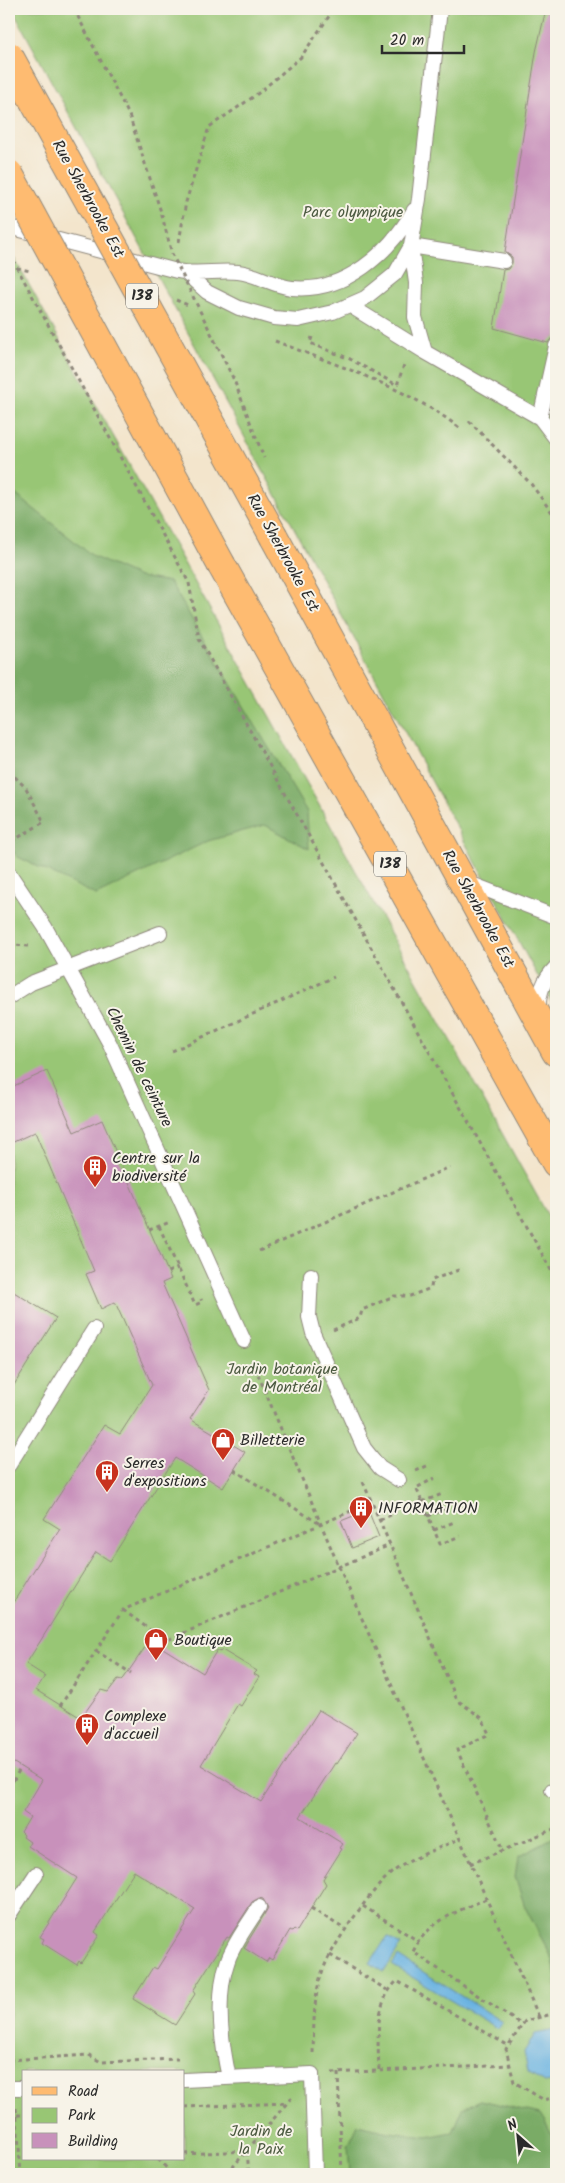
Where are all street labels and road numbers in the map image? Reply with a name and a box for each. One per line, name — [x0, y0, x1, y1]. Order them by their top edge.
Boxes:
street label: Rue Sherbrooke Est — [45, 135, 131, 263]
road number: 138 — [126, 284, 158, 308]
street label: Rue Sherbrooke Est — [240, 489, 326, 617]
street label: Rue Sherbrooke Est — [435, 845, 521, 973]
road number: 138 — [374, 852, 406, 876]
street label: Chemin de ceinture — [99, 1002, 179, 1132]

